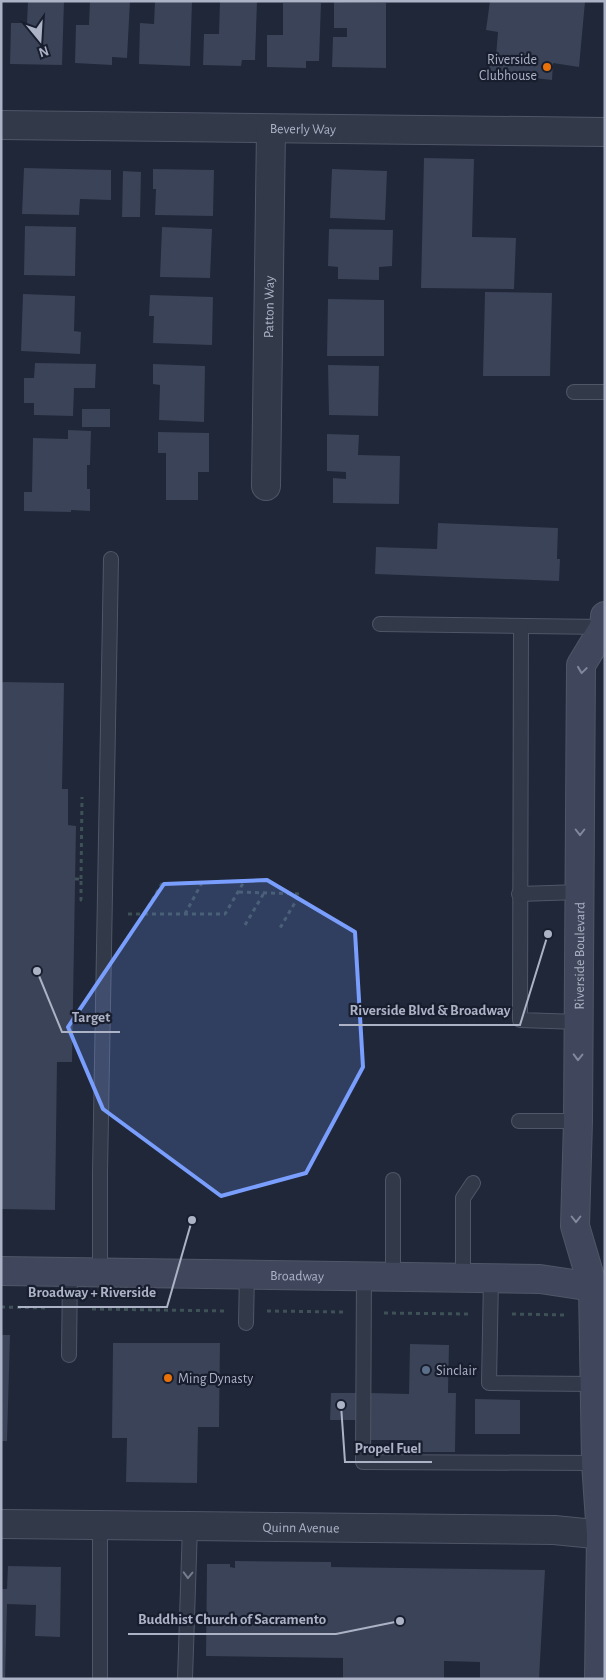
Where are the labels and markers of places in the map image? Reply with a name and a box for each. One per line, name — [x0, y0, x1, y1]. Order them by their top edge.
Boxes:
place label: Riverside Clubhouse — [479, 53, 537, 83]
marker: Riverside Clubhouse — [541, 61, 553, 73]
callout: Riverside Blvd & Broadway — [339, 995, 520, 1025]
callout: Target — [62, 1002, 120, 1032]
callout: Broadway + Riverside — [18, 1277, 167, 1307]
marker: Sinclair — [420, 1364, 432, 1376]
place label: Sinclair — [436, 1364, 477, 1378]
marker: Ming Dynasty — [162, 1372, 174, 1384]
place label: Ming Dynasty — [178, 1372, 253, 1386]
callout: Propel Fuel — [345, 1432, 432, 1462]
callout: Buddhist Church of Sacramento — [128, 1604, 336, 1634]

